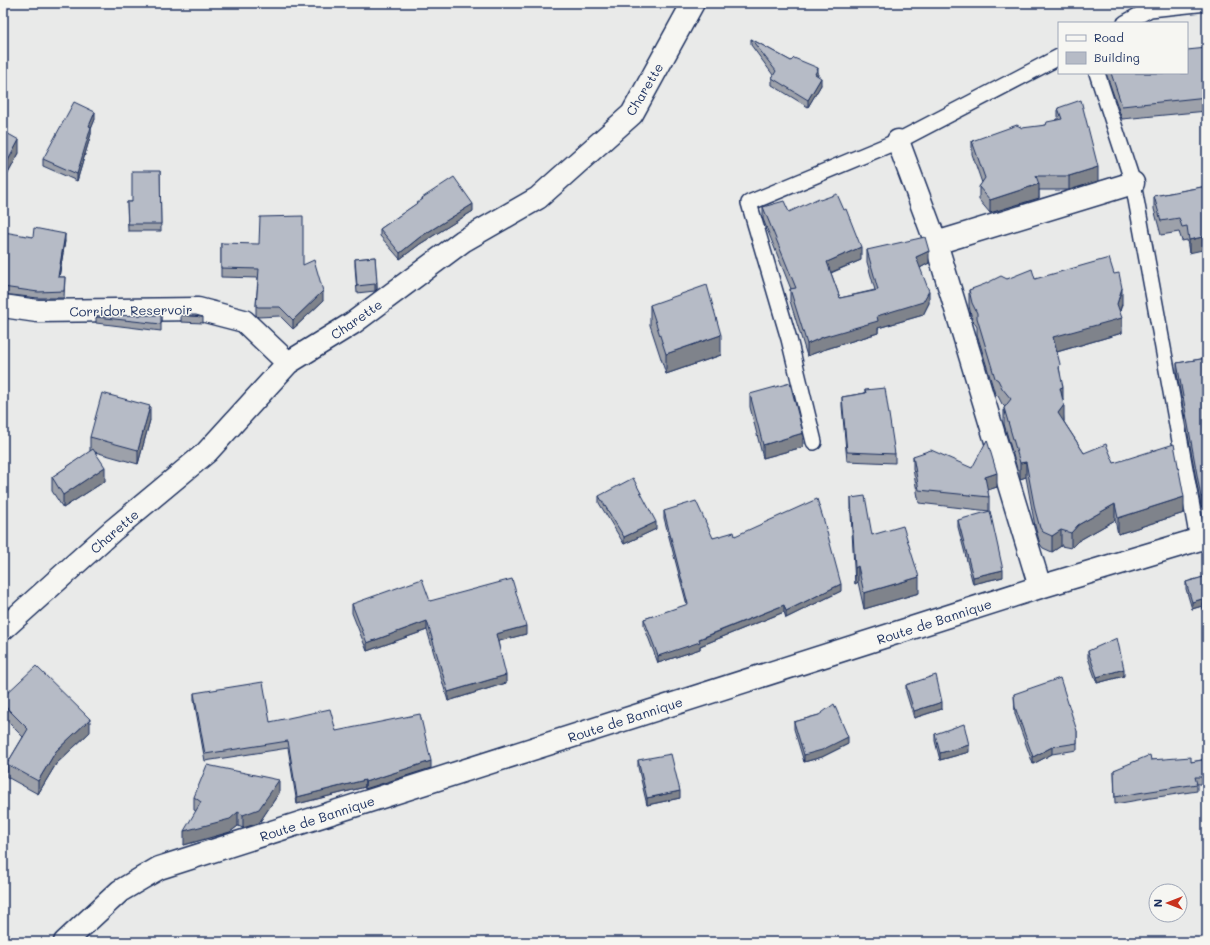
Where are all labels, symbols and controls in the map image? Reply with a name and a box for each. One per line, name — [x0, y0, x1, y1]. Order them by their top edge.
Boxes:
legend — [1058, 22, 1188, 74]
text: Road — [1094, 29, 1124, 45]
text: Building — [1094, 49, 1140, 65]
street label: Charette — [622, 59, 666, 119]
street label: Charette — [327, 295, 385, 343]
street label: Corridor Reservoir — [69, 300, 193, 320]
street label: Charette — [86, 505, 142, 557]
street label: Route de Bannique — [875, 594, 993, 648]
street label: Route de Bannique — [566, 692, 684, 746]
street label: Route de Bannique — [258, 791, 376, 845]
north arrow — [1148, 883, 1188, 923]
text: N — [1150, 899, 1165, 907]

